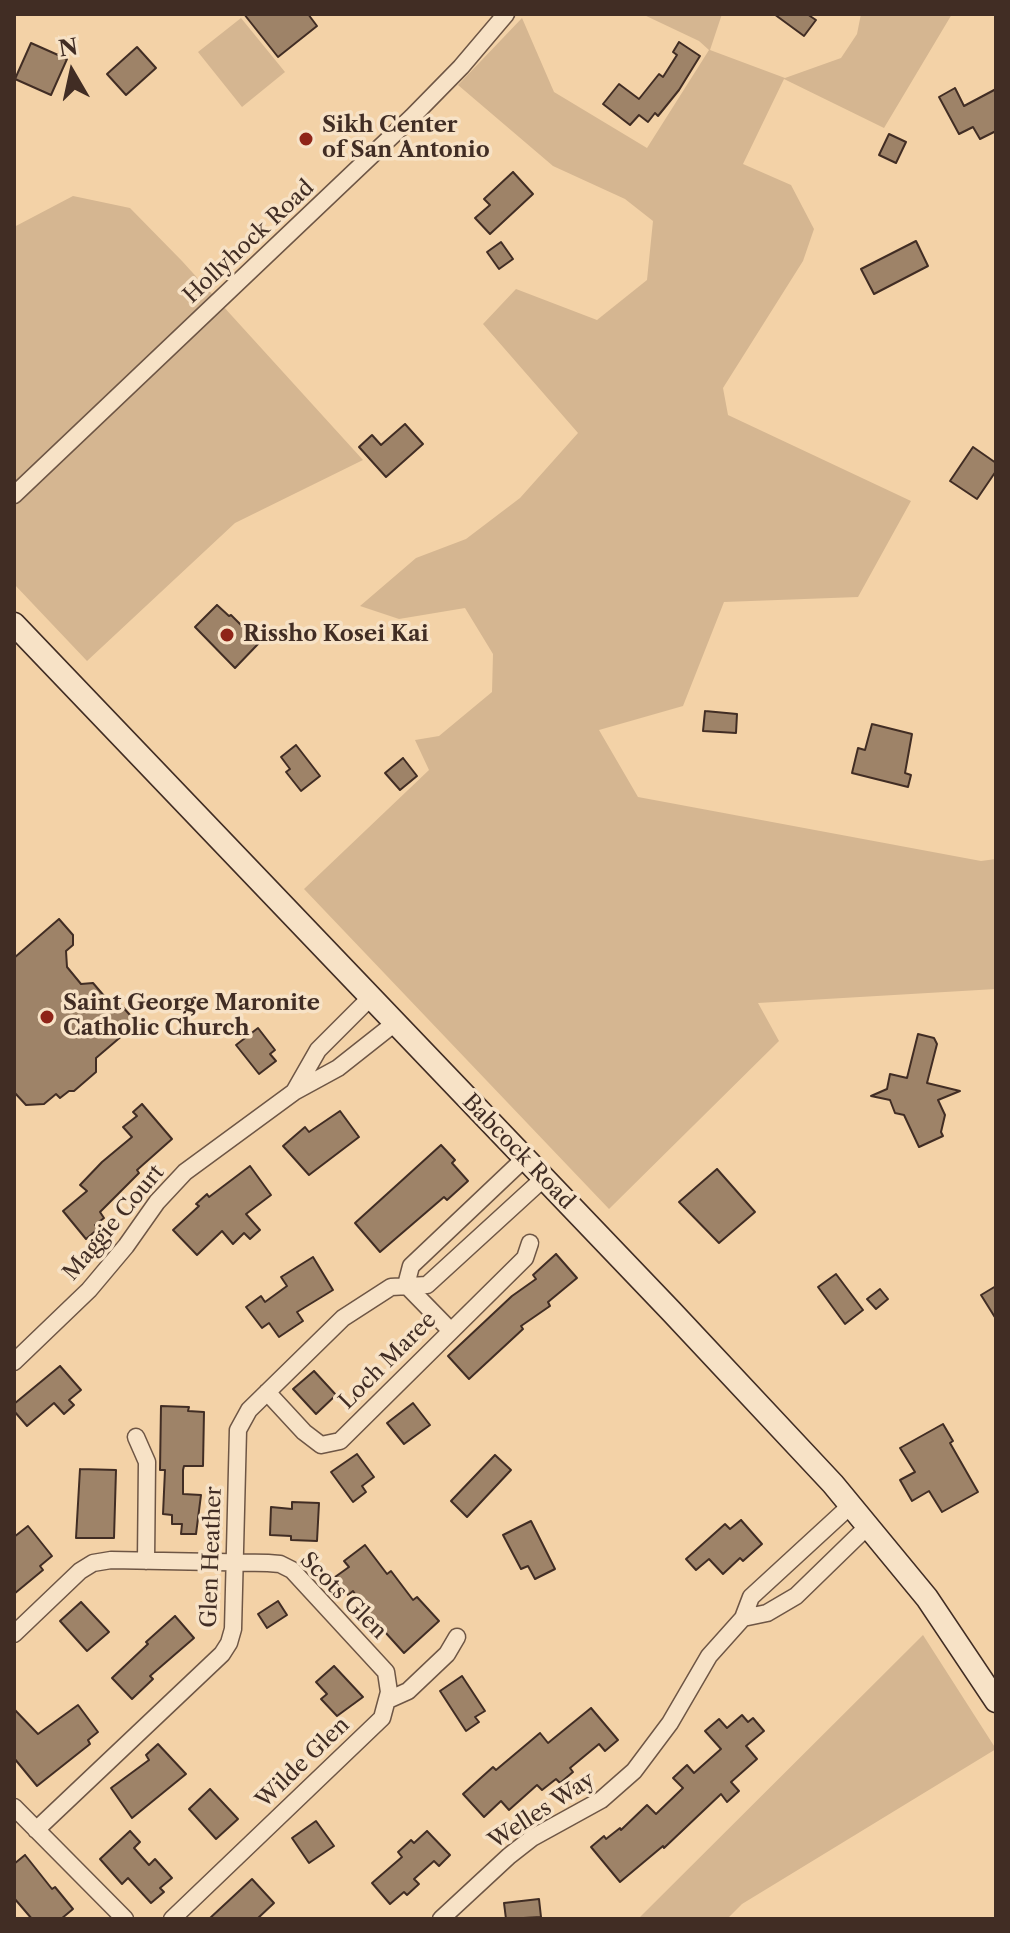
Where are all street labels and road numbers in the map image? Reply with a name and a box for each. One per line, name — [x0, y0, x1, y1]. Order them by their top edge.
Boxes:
street label: Hollyhock Road — [178, 175, 320, 309]
street label: Babcock Road — [456, 1089, 580, 1215]
street label: Maggie Court — [58, 1160, 170, 1286]
street label: Loch Maree — [334, 1307, 442, 1415]
street label: Glen Heather — [196, 1486, 228, 1628]
street label: Scots Glen — [294, 1547, 392, 1645]
street label: Wilde Glen — [251, 1712, 355, 1814]
street label: Welles Way — [484, 1767, 600, 1855]

